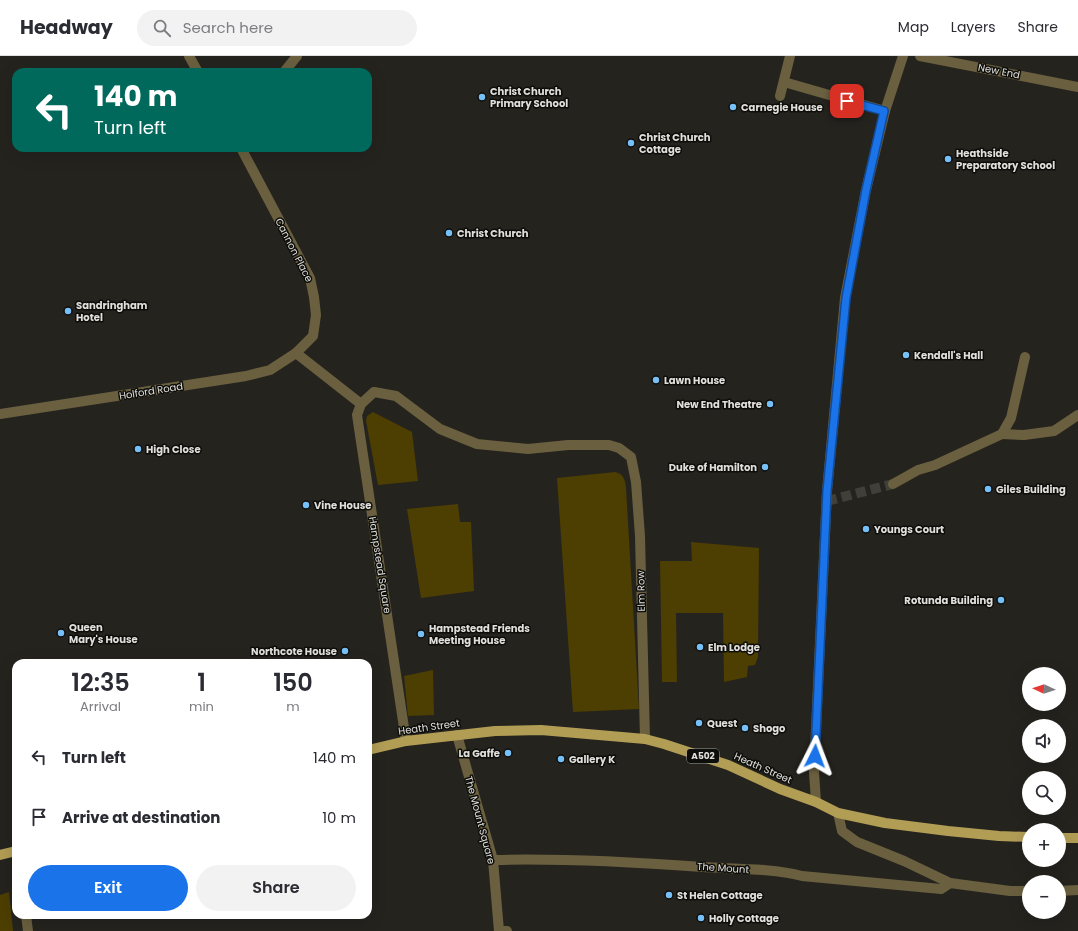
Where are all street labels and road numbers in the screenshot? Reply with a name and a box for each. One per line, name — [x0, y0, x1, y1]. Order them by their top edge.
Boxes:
street label: New End — [977, 60, 1021, 82]
street label: Cannon Place — [271, 215, 317, 285]
street label: Holford Road — [118, 379, 184, 403]
street label: Hampstead Square — [365, 516, 395, 614]
street label: Elm Row — [633, 569, 649, 612]
street label: Heath Street — [397, 715, 461, 739]
road number: A502 — [687, 749, 719, 763]
street label: Heath Street — [732, 749, 795, 788]
street label: The Mount Square — [461, 774, 499, 866]
street label: The Mount — [696, 859, 750, 877]

